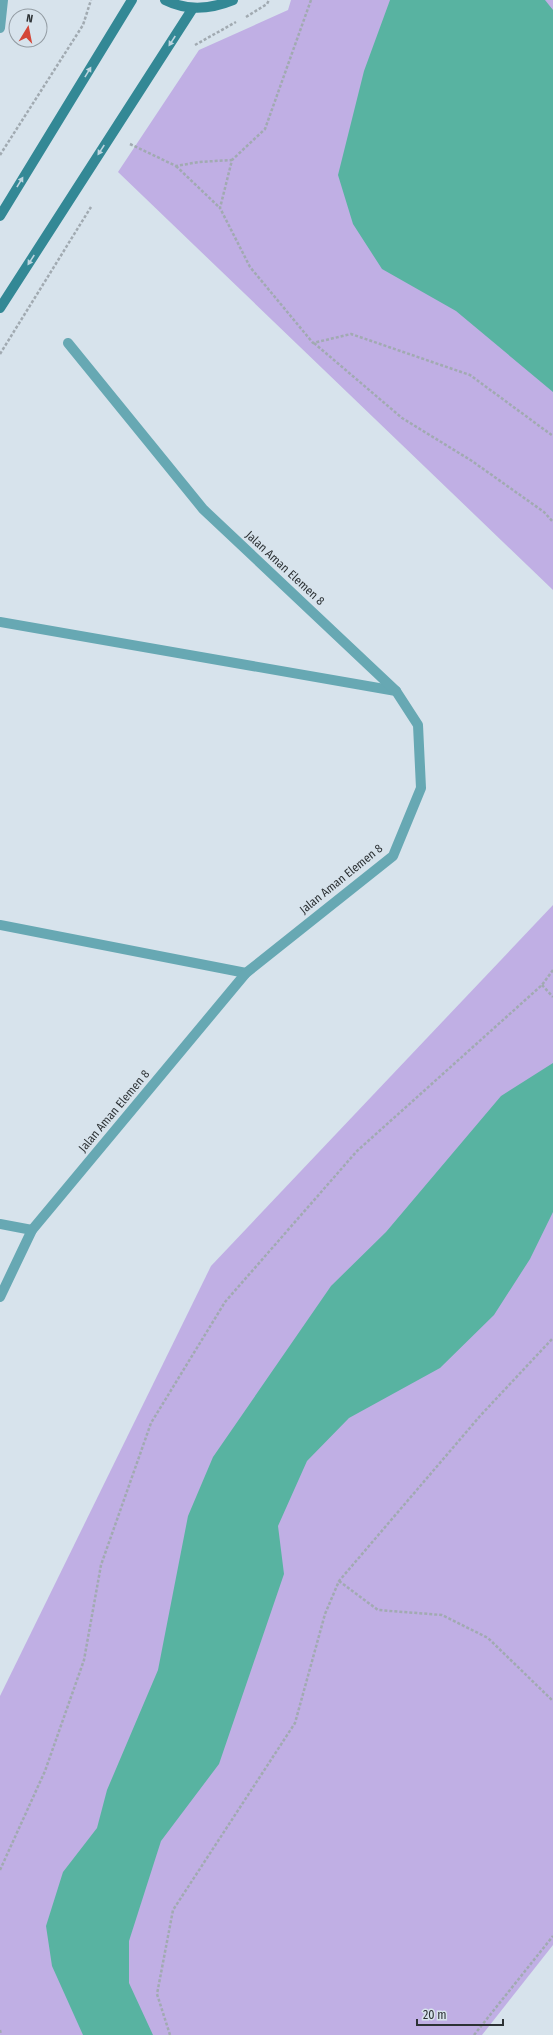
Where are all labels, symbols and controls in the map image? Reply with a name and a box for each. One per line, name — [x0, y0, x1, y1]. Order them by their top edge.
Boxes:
north arrow — [8, 8, 48, 48]
text: N — [25, 12, 34, 26]
one-way arrow — [168, 35, 175, 47]
one-way arrow — [85, 66, 92, 77]
one-way arrow — [98, 144, 105, 156]
one-way arrow — [17, 176, 24, 188]
one-way arrow — [27, 255, 35, 265]
street label: Jalan Aman Elemen 8 — [243, 528, 327, 608]
street label: Jalan Aman Elemen 8 — [297, 841, 385, 917]
street label: Jalan Aman Elemen 8 — [76, 1067, 152, 1155]
scale bar — [417, 2001, 503, 2027]
text: 20 m — [423, 2008, 447, 2022]

